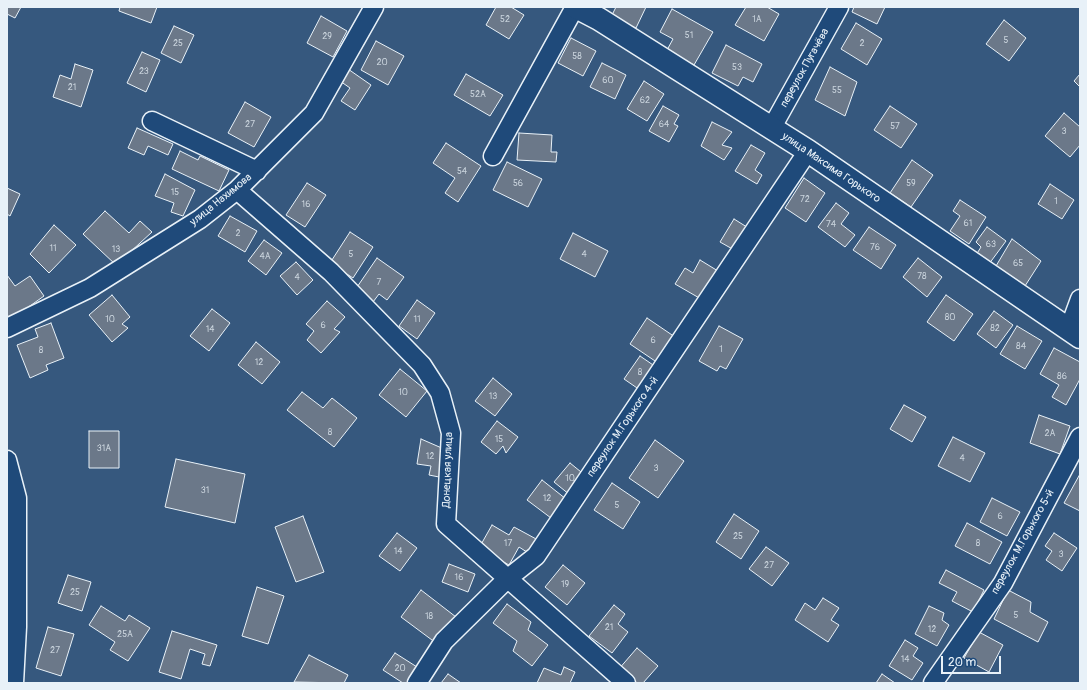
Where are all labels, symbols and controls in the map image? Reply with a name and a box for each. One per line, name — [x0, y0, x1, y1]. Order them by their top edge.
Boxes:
house number: 52 — [500, 15, 510, 25]
house number: 1А — [752, 15, 762, 25]
street label: переулок Пугачёва — [778, 26, 832, 110]
house number: 51 — [685, 31, 693, 41]
house number: 29 — [322, 32, 332, 42]
house number: 5 — [1004, 36, 1008, 46]
house number: 25 — [173, 39, 183, 49]
house number: 2 — [859, 39, 865, 49]
house number: 58 — [572, 52, 582, 62]
house number: 20 — [376, 58, 388, 68]
house number: 53 — [732, 63, 742, 73]
house number: 23 — [139, 67, 149, 77]
house number: 60 — [602, 76, 614, 86]
house number: 21 — [68, 83, 76, 93]
house number: 55 — [832, 86, 842, 96]
house number: 52А — [470, 90, 486, 100]
house number: 62 — [640, 96, 650, 106]
house number: 27 — [245, 120, 255, 130]
house number: 64 — [659, 120, 669, 130]
house number: 57 — [890, 122, 900, 132]
house number: 3 — [1061, 127, 1067, 137]
street label: улица Максима Горького — [779, 130, 883, 206]
house number: 54 — [457, 167, 467, 177]
street label: улица Нахимова — [187, 171, 255, 229]
house number: 56 — [513, 179, 523, 189]
house number: 59 — [906, 179, 916, 189]
house number: 15 — [171, 188, 179, 198]
house number: 72 — [800, 195, 810, 205]
house number: 1 — [1054, 197, 1058, 207]
house number: 16 — [302, 200, 310, 210]
house number: 61 — [964, 219, 972, 229]
house number: 74 — [826, 220, 836, 230]
house number: 2 — [235, 229, 241, 239]
house number: 63 — [986, 240, 996, 250]
house number: 76 — [870, 243, 880, 253]
house number: 11 — [49, 244, 57, 254]
house number: 13 — [112, 245, 120, 255]
house number: 5 — [349, 250, 353, 260]
house number: 4 — [581, 250, 587, 260]
house number: 4А — [259, 252, 271, 262]
house number: 65 — [1013, 259, 1023, 269]
house number: 78 — [917, 272, 927, 282]
house number: 4 — [294, 273, 300, 283]
house number: 7 — [377, 278, 381, 288]
house number: 80 — [945, 313, 955, 323]
house number: 10 — [105, 315, 115, 325]
house number: 11 — [413, 315, 421, 325]
house number: 6 — [320, 321, 326, 331]
house number: 82 — [990, 324, 1000, 334]
house number: 14 — [206, 325, 214, 335]
house number: 6 — [650, 336, 656, 346]
house number: 84 — [1016, 342, 1026, 352]
house number: 1 — [719, 345, 723, 355]
house number: 8 — [39, 346, 43, 356]
house number: 12 — [255, 358, 263, 368]
house number: 8 — [638, 368, 642, 378]
house number: 86 — [1057, 372, 1067, 382]
street label: переулок М.Горького 4-й — [585, 374, 661, 480]
house number: 10 — [398, 388, 408, 398]
house number: 13 — [489, 392, 497, 402]
house number: 8 — [328, 428, 332, 438]
house number: 2А — [1045, 429, 1055, 439]
street label: Донецкая улица — [440, 432, 456, 508]
house number: 15 — [495, 435, 503, 445]
house number: 31А — [97, 444, 111, 454]
house number: 12 — [426, 452, 434, 462]
house number: 4 — [959, 454, 965, 464]
house number: 3 — [653, 464, 659, 474]
house number: 10 — [565, 474, 575, 484]
house number: 31 — [201, 486, 209, 496]
street label: переулок М.Горького 5-й — [989, 487, 1057, 597]
house number: 12 — [543, 494, 551, 504]
house number: 5 — [615, 501, 619, 511]
house number: 6 — [997, 512, 1003, 522]
house number: 25 — [733, 532, 743, 542]
house number: 17 — [504, 539, 512, 549]
house number: 8 — [976, 539, 980, 549]
house number: 14 — [394, 547, 402, 557]
house number: 3 — [1058, 550, 1064, 560]
house number: 27 — [764, 561, 774, 571]
house number: 16 — [455, 573, 463, 583]
house number: 19 — [561, 580, 569, 590]
house number: 25 — [70, 588, 80, 598]
house number: 5 — [1014, 611, 1018, 621]
house number: 18 — [425, 612, 433, 622]
house number: 21 — [605, 623, 613, 633]
house number: 12 — [928, 625, 936, 635]
house number: 25А — [117, 630, 133, 640]
house number: 27 — [50, 646, 60, 656]
scale bar — [943, 648, 1003, 674]
house number: 14 — [901, 655, 909, 665]
text: 20 m — [948, 655, 976, 670]
house number: 20 — [394, 664, 406, 674]

